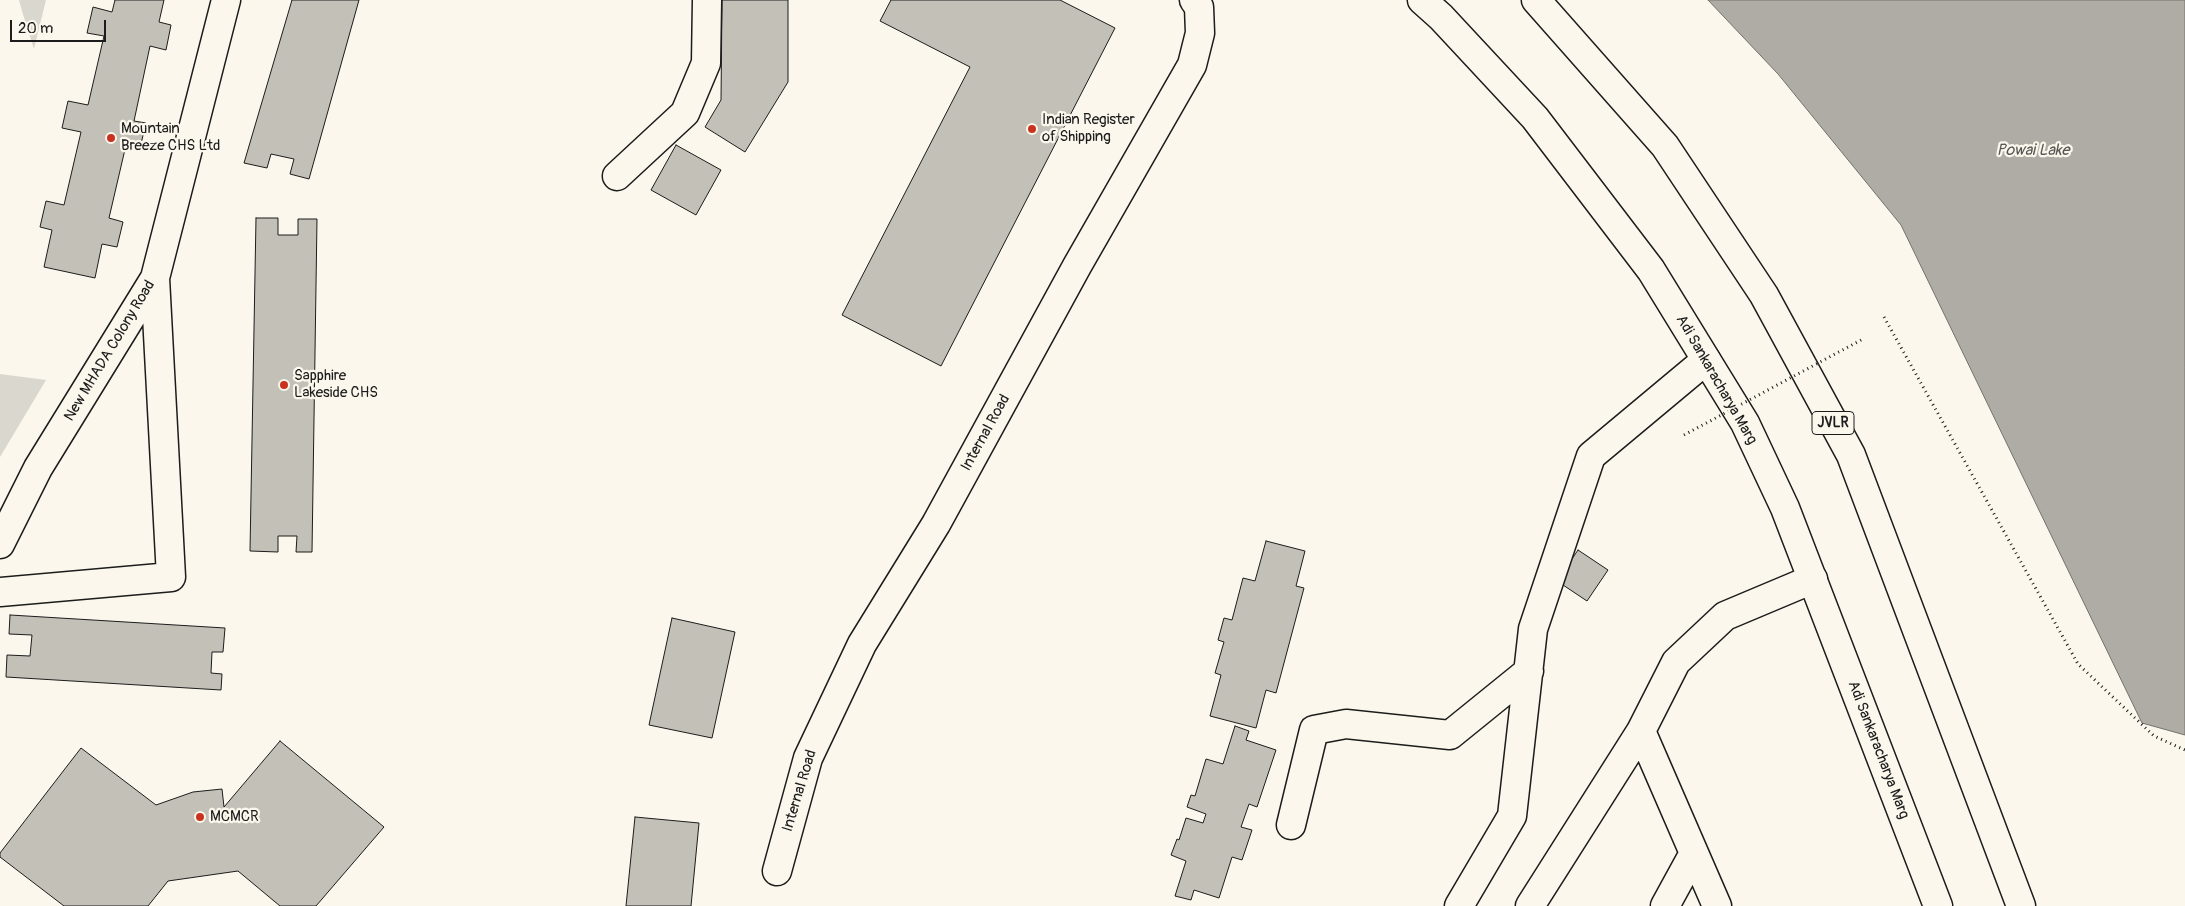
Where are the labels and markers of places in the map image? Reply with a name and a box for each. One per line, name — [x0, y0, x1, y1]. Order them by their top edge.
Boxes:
place label: Indian Register of Shipping — [1042, 111, 1135, 146]
place label: Mountain Breeze CHS Ltd — [121, 120, 220, 155]
marker: Indian Register of Shipping — [1026, 123, 1038, 135]
marker: Mountain Breeze CHS Ltd — [105, 132, 117, 144]
place label: Sapphire Lakeside CHS — [294, 367, 378, 402]
marker: Sapphire Lakeside CHS — [278, 379, 290, 391]
place label: MCMCR — [210, 808, 259, 826]
marker: MCMCR — [194, 811, 206, 823]

